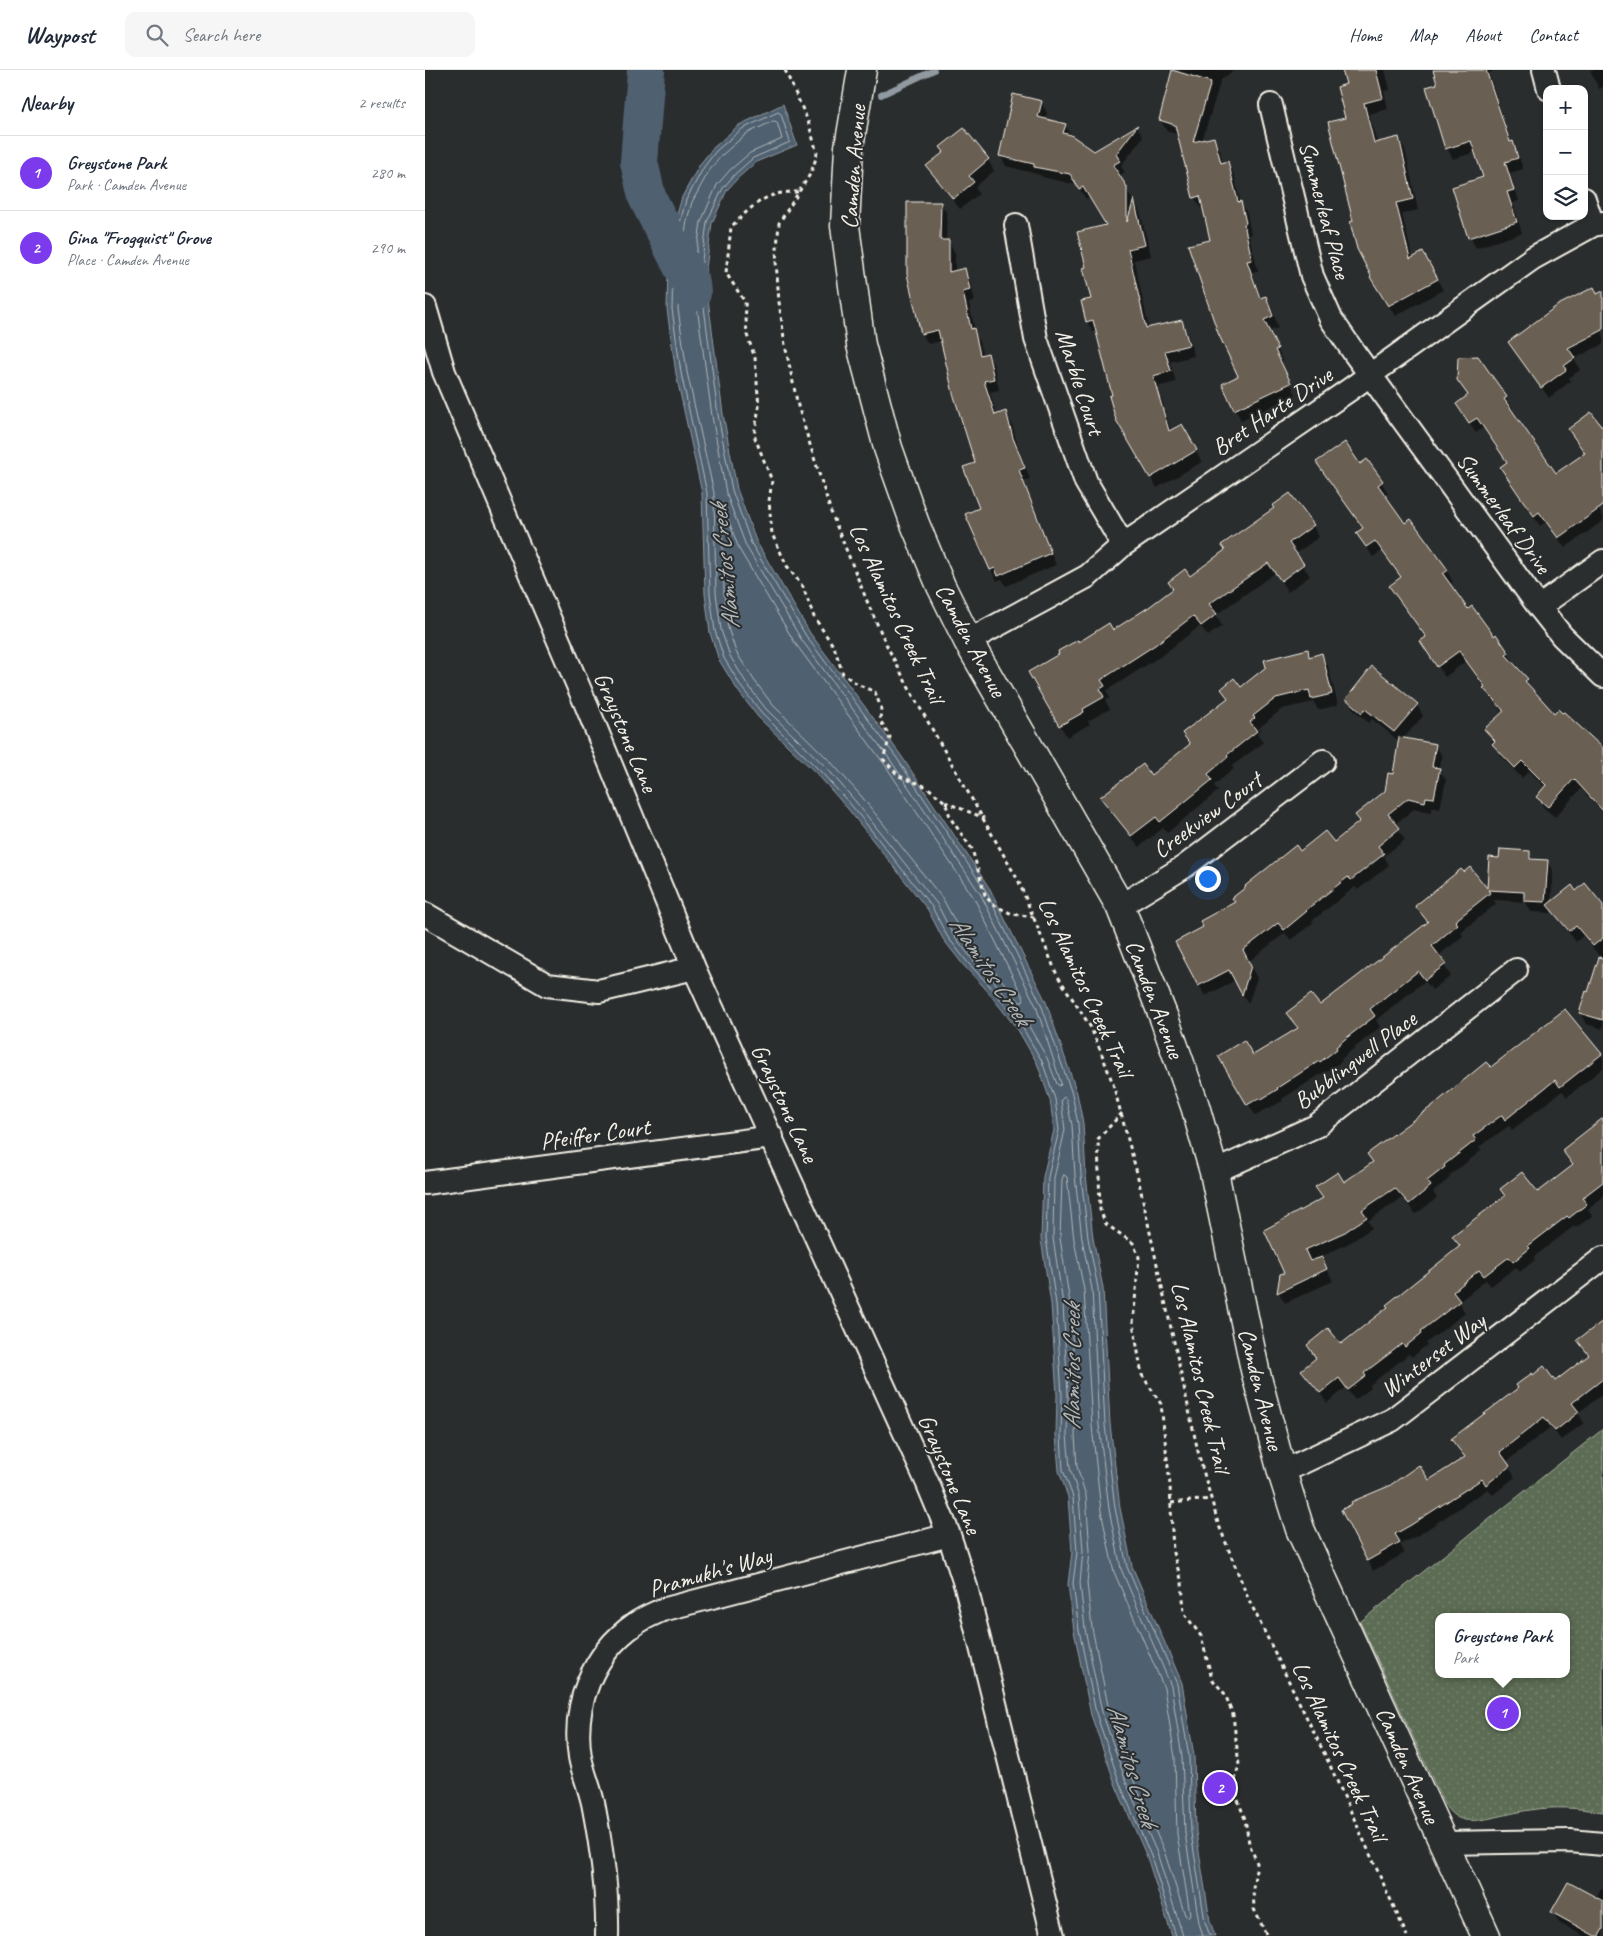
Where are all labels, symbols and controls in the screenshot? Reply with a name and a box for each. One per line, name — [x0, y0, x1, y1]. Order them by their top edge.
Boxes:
search box — [125, 12, 475, 57]
text: Waypost — [25, 20, 95, 50]
icon: search — [143, 21, 171, 49]
text: Search here — [183, 23, 260, 47]
text: Home — [1349, 24, 1382, 46]
text: Map — [1410, 24, 1437, 46]
text: About — [1465, 24, 1501, 46]
text: Contact — [1529, 24, 1578, 46]
map controls — [1543, 85, 1588, 220]
button: + — [1543, 85, 1588, 130]
text: Nearby — [20, 90, 73, 116]
text: 2 results — [358, 93, 405, 113]
street label: Camden Avenue — [834, 102, 872, 230]
button: − — [1543, 130, 1588, 175]
street label: Summerleaf Place — [1292, 138, 1358, 284]
text: Greystone Park — [67, 151, 166, 175]
text: 1 — [32, 163, 40, 183]
text: 280 m — [371, 163, 405, 183]
text: Park · Camden Avenue — [67, 175, 186, 195]
button: layers — [1543, 175, 1588, 220]
text: Gina "Frogquist" Grove — [67, 226, 211, 250]
text: 2 — [32, 238, 40, 258]
text: 290 m — [371, 238, 405, 258]
text: Place · Camden Avenue — [67, 250, 189, 270]
street label: Marble Court — [1049, 325, 1112, 441]
street label: Bret Harte Drive — [1206, 359, 1340, 462]
street label: Summerleaf Drive — [1450, 447, 1559, 581]
water label: Alamitos Creek — [702, 498, 747, 631]
street label: Los Alamitos Creek Trail — [842, 519, 953, 711]
street label: Camden Avenue — [929, 578, 1014, 704]
street label: Graystone Lane — [587, 668, 666, 798]
street label: Creekview Court — [1146, 763, 1270, 865]
your location — [1195, 866, 1221, 892]
street label: Los Alamitos Creek Trail — [1031, 893, 1142, 1085]
water label: Alamitos Creek — [942, 910, 1041, 1036]
street label: Camden Avenue — [1119, 936, 1192, 1064]
street label: Bubblingwell Place — [1288, 1003, 1424, 1116]
street label: Graystone Lane — [745, 1039, 826, 1169]
street label: Pfeiffer Court — [538, 1111, 654, 1157]
street label: Los Alamitos Creek Trail — [1165, 1279, 1238, 1479]
water label: Alamitos Creek — [1056, 1299, 1088, 1430]
street label: Winterset Way — [1375, 1305, 1493, 1404]
street label: Camden Avenue — [1231, 1325, 1291, 1455]
street label: Graystone Lane — [911, 1410, 990, 1540]
street label: Pramukh's Way — [645, 1540, 777, 1604]
popup — [1435, 1613, 1570, 1678]
text: Greystone Park — [1453, 1624, 1552, 1648]
text: Park — [1453, 1648, 1478, 1668]
street label: Los Alamitos Creek Trail — [1285, 1657, 1396, 1849]
pin: 1 — [1487, 1694, 1519, 1732]
water label: Alamitos Creek — [1099, 1701, 1166, 1835]
street label: Camden Avenue — [1369, 1702, 1448, 1830]
pin: 2 — [1204, 1769, 1236, 1807]

